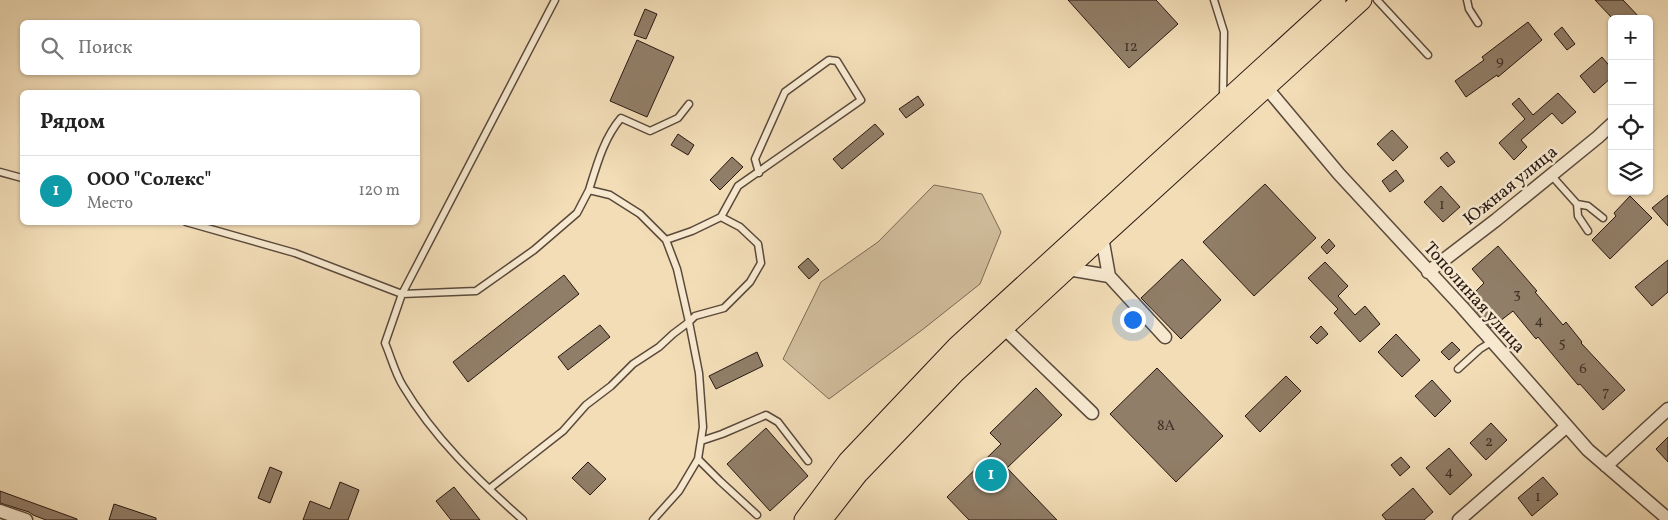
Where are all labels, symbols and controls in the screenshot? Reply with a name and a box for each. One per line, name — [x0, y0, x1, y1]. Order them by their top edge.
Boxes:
map controls — [1608, 15, 1653, 195]
button: + — [1608, 15, 1653, 60]
search box — [20, 20, 420, 75]
icon: search — [38, 34, 66, 62]
text: Поиск — [78, 35, 132, 61]
house number: 12 — [1124, 37, 1138, 58]
house number: 9 — [1496, 51, 1504, 72]
button: − — [1608, 60, 1653, 105]
button: locate — [1608, 105, 1653, 150]
text: Рядом — [40, 108, 105, 137]
street label: Южная улица — [1458, 140, 1564, 232]
button: layers — [1608, 150, 1653, 195]
text: ООО "Солекс" — [87, 167, 211, 193]
text: 1 — [53, 180, 59, 202]
text: 120 m — [358, 180, 400, 202]
text: Место — [87, 193, 133, 215]
house number: 1 — [1439, 195, 1445, 216]
street label: Тополиная улица — [1417, 237, 1531, 359]
house number: 3 — [1513, 284, 1521, 305]
your location — [1120, 307, 1146, 333]
house number: 4 — [1535, 311, 1544, 332]
house number: 5 — [1558, 333, 1566, 354]
house number: 6 — [1579, 359, 1587, 380]
house number: 7 — [1602, 382, 1610, 403]
house number: 8А — [1157, 416, 1176, 437]
house number: 2 — [1485, 432, 1493, 453]
pin: 1 — [975, 456, 1007, 494]
house number: 4 — [1445, 462, 1454, 483]
house number: 1 — [1535, 487, 1541, 508]

